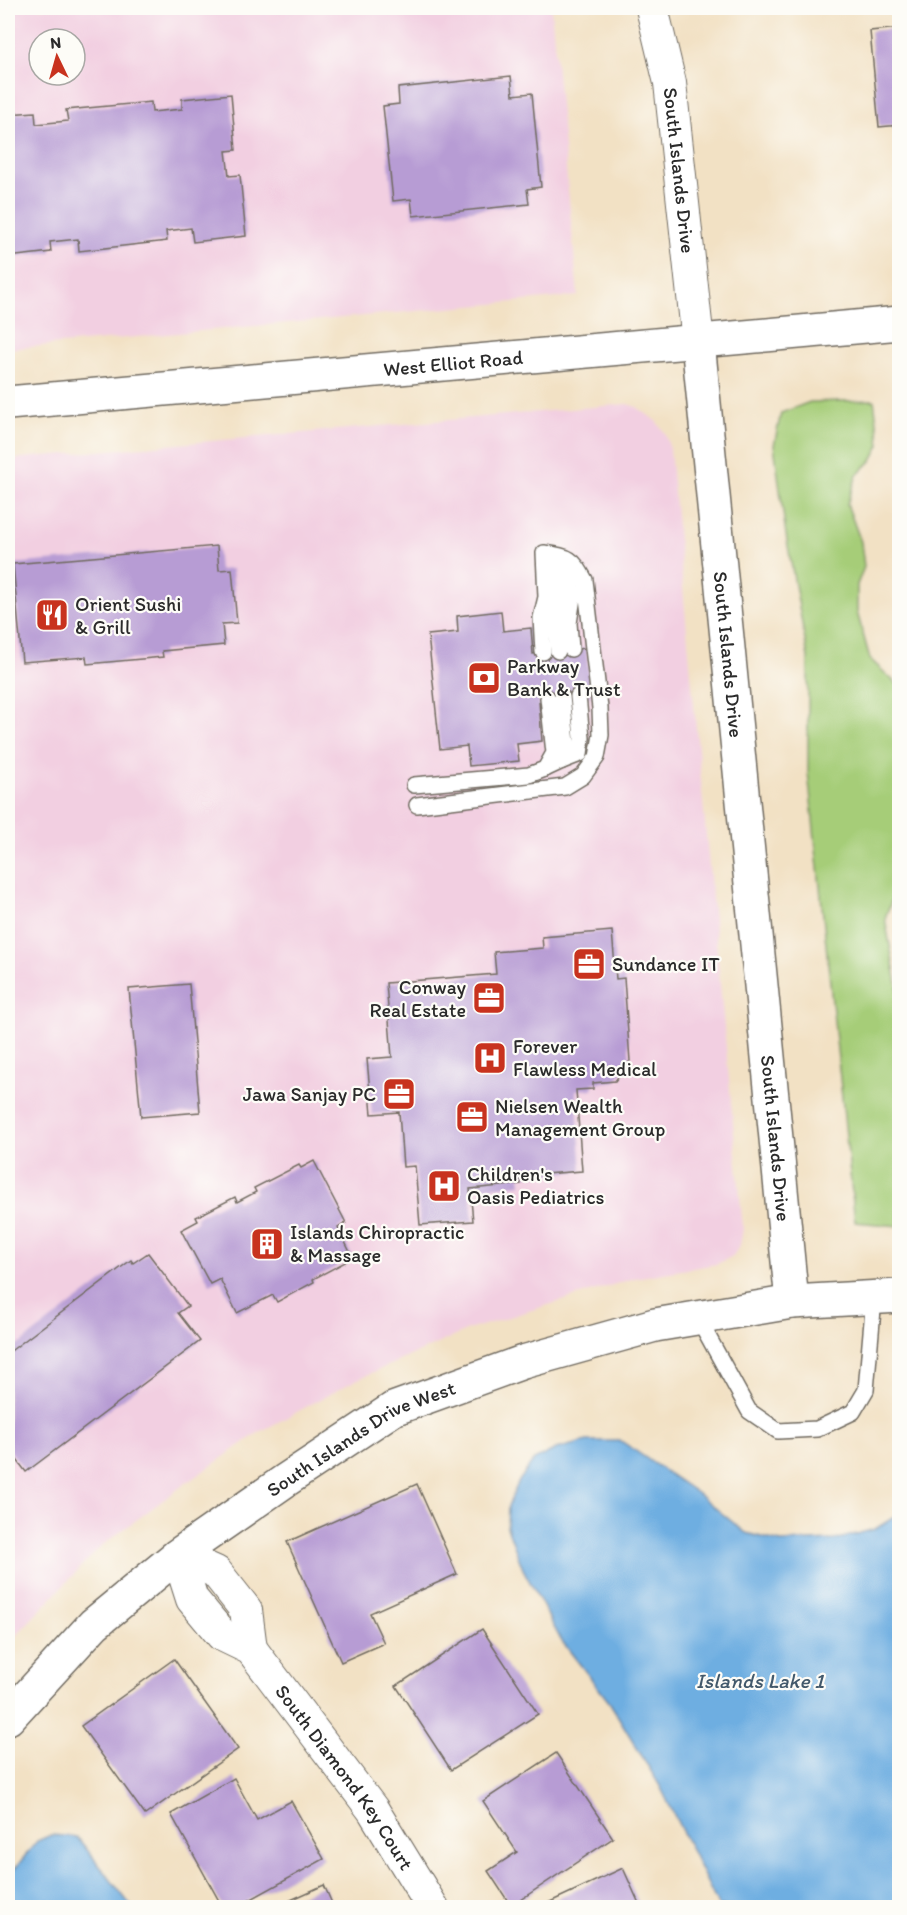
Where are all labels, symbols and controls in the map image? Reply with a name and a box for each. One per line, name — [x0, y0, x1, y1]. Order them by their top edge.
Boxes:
north arrow — [27, 27, 87, 87]
text: N — [50, 33, 62, 52]
street label: South Islands Drive — [659, 86, 700, 255]
street label: West Elliot Road — [382, 345, 524, 381]
street label: South Islands Drive — [709, 570, 749, 739]
place label: Orient Sushi & Grill — [75, 592, 181, 639]
restaurant icon: Orient Sushi & Grill — [34, 597, 70, 633]
place label: Parkway Bank & Trust — [507, 654, 621, 701]
bank icon: Parkway Bank & Trust — [466, 660, 502, 696]
office icon: Sundance IT — [571, 946, 607, 982]
place label: Sundance IT — [612, 952, 720, 976]
place label: Conway Real Estate — [370, 975, 467, 1022]
office icon: Conway Real Estate — [471, 980, 507, 1016]
place label: Forever Flawless Medical — [513, 1034, 657, 1081]
hospital icon: Forever Flawless Medical — [472, 1040, 508, 1076]
street label: South Islands Drive — [756, 1054, 796, 1222]
office icon: Jawa Sanjay PC — [381, 1076, 417, 1112]
place label: Jawa Sanjay PC — [243, 1082, 376, 1106]
place label: Nielsen Wealth Management Group — [495, 1094, 665, 1141]
office icon: Nielsen Wealth Management Group — [454, 1099, 490, 1135]
place label: Children's Oasis Pediatrics — [467, 1162, 605, 1209]
hospital icon: Children's Oasis Pediatrics — [426, 1168, 462, 1204]
place label: Islands Chiropractic & Massage — [290, 1220, 464, 1267]
building icon: Islands Chiropractic & Massage — [249, 1226, 285, 1262]
street label: South Islands Drive West — [262, 1375, 459, 1502]
water label: Islands Lake 1 — [696, 1668, 824, 1693]
street label: South Diamond Key Court — [270, 1680, 419, 1875]

